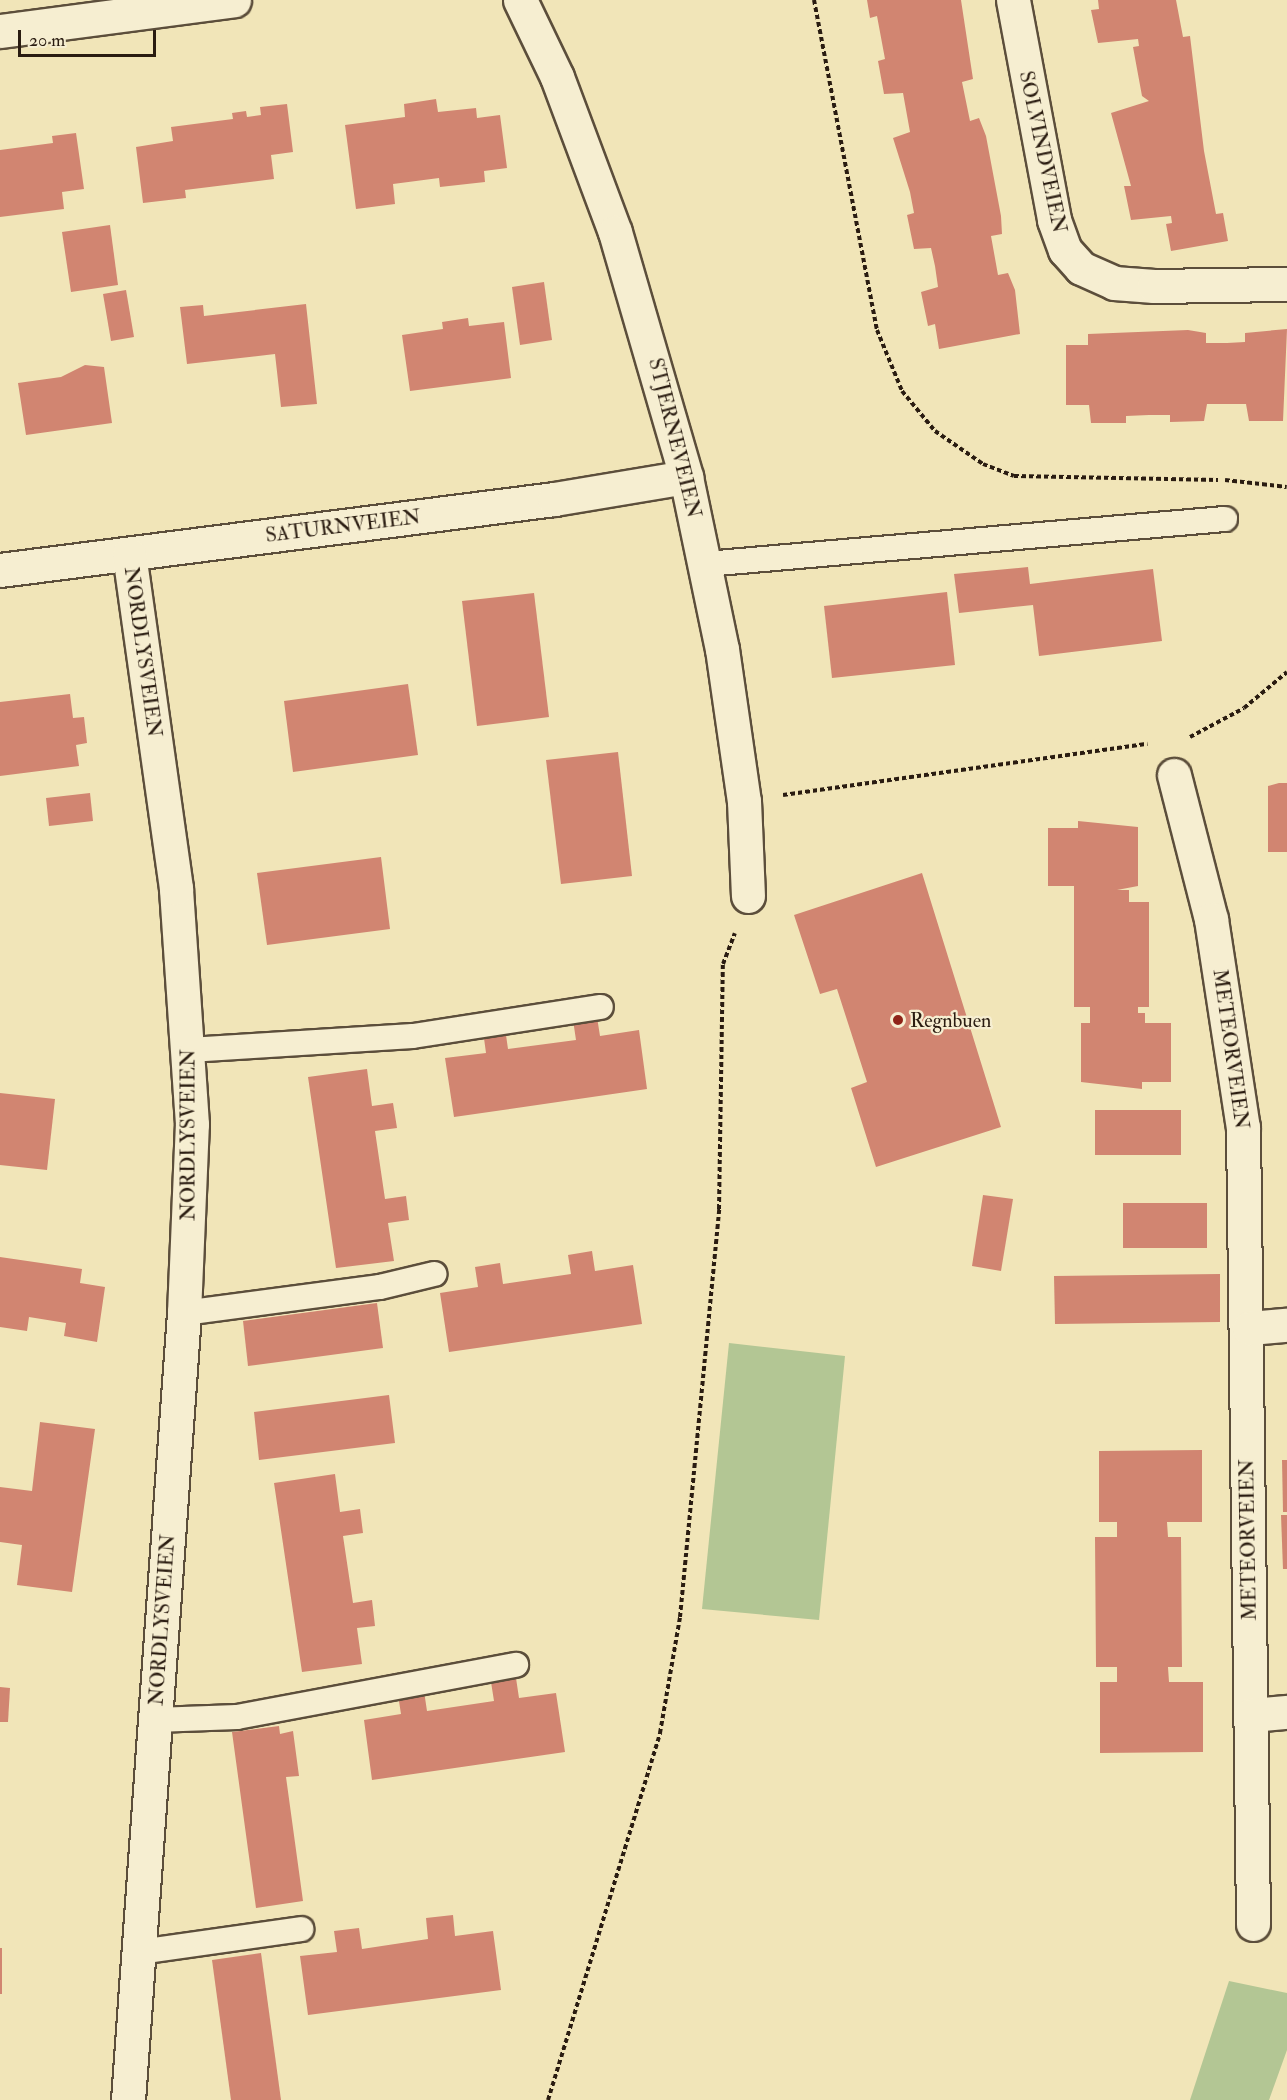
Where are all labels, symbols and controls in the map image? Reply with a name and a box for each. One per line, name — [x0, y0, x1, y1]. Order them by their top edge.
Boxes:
scale bar — [21, 18, 159, 56]
text: 20 m — [29, 29, 65, 52]
street label: SOLVINDVEIEN — [1014, 69, 1072, 235]
street label: STJERNEVEIEN — [644, 356, 706, 520]
street label: SATURNVEIEN — [264, 505, 422, 547]
street label: NORDLYSVEIEN — [119, 565, 167, 739]
street label: METEORVEIEN — [1208, 967, 1254, 1131]
place label: Regnbuen — [910, 1008, 991, 1032]
marker: Regnbuen — [891, 1013, 905, 1027]
street label: NORDLYSVEIEN — [176, 1049, 200, 1221]
street label: METEORVEIEN — [1235, 1459, 1261, 1621]
street label: NORDLYSVEIEN — [144, 1534, 180, 1706]

